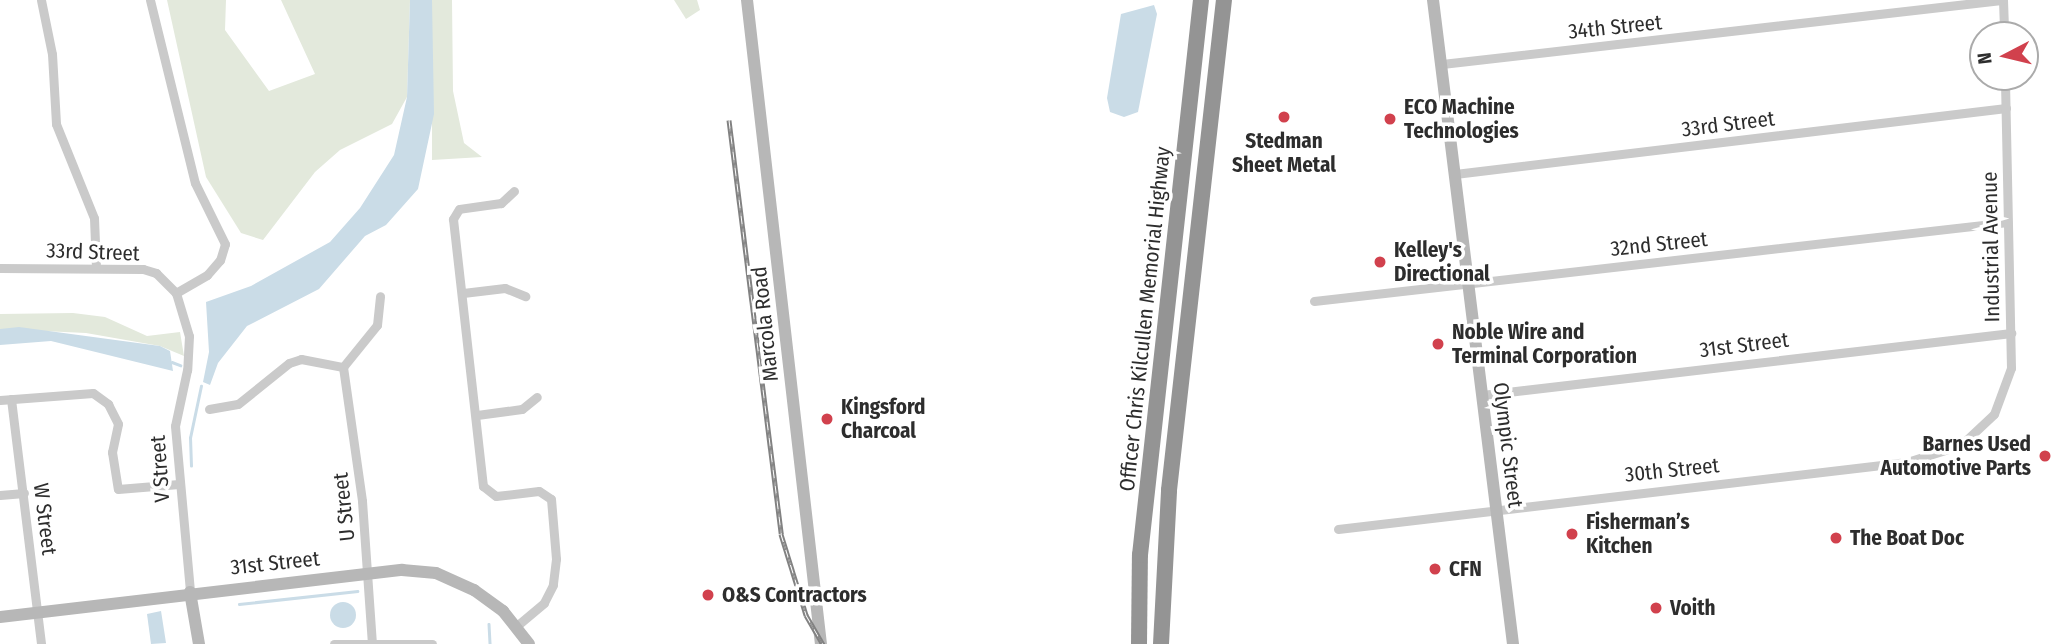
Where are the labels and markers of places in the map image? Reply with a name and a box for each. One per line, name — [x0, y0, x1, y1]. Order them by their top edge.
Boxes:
place label: ECO Machine Technologies — [1404, 94, 1519, 144]
marker: Stedman Sheet Metal — [1276, 109, 1292, 125]
marker: ECO Machine Technologies — [1382, 111, 1398, 127]
place label: Stedman Sheet Metal — [1232, 128, 1336, 178]
place label: Kelley's Directional — [1394, 237, 1490, 287]
marker: Kelley's Directional — [1372, 254, 1388, 270]
place label: Noble Wire and Terminal Corporation — [1452, 319, 1637, 369]
marker: Noble Wire and Terminal Corporation — [1430, 336, 1446, 352]
place label: Kingsford Charcoal — [841, 394, 926, 444]
marker: Kingsford Charcoal — [819, 411, 835, 427]
place label: Barnes Used Automotive Parts — [1881, 431, 2031, 481]
marker: Barnes Used Automotive Parts — [2037, 448, 2053, 464]
place label: Fisherman’s Kitchen — [1586, 509, 1690, 559]
place label: The Boat Doc — [1850, 525, 1964, 551]
marker: Fisherman’s Kitchen — [1564, 526, 1580, 542]
marker: The Boat Doc — [1828, 530, 1844, 546]
place label: CFN — [1449, 556, 1482, 582]
marker: CFN — [1427, 561, 1443, 577]
place label: O&S Contractors — [722, 582, 867, 608]
marker: O&S Contractors — [700, 587, 716, 603]
place label: Voith — [1670, 595, 1716, 621]
marker: Voith — [1648, 600, 1664, 616]

